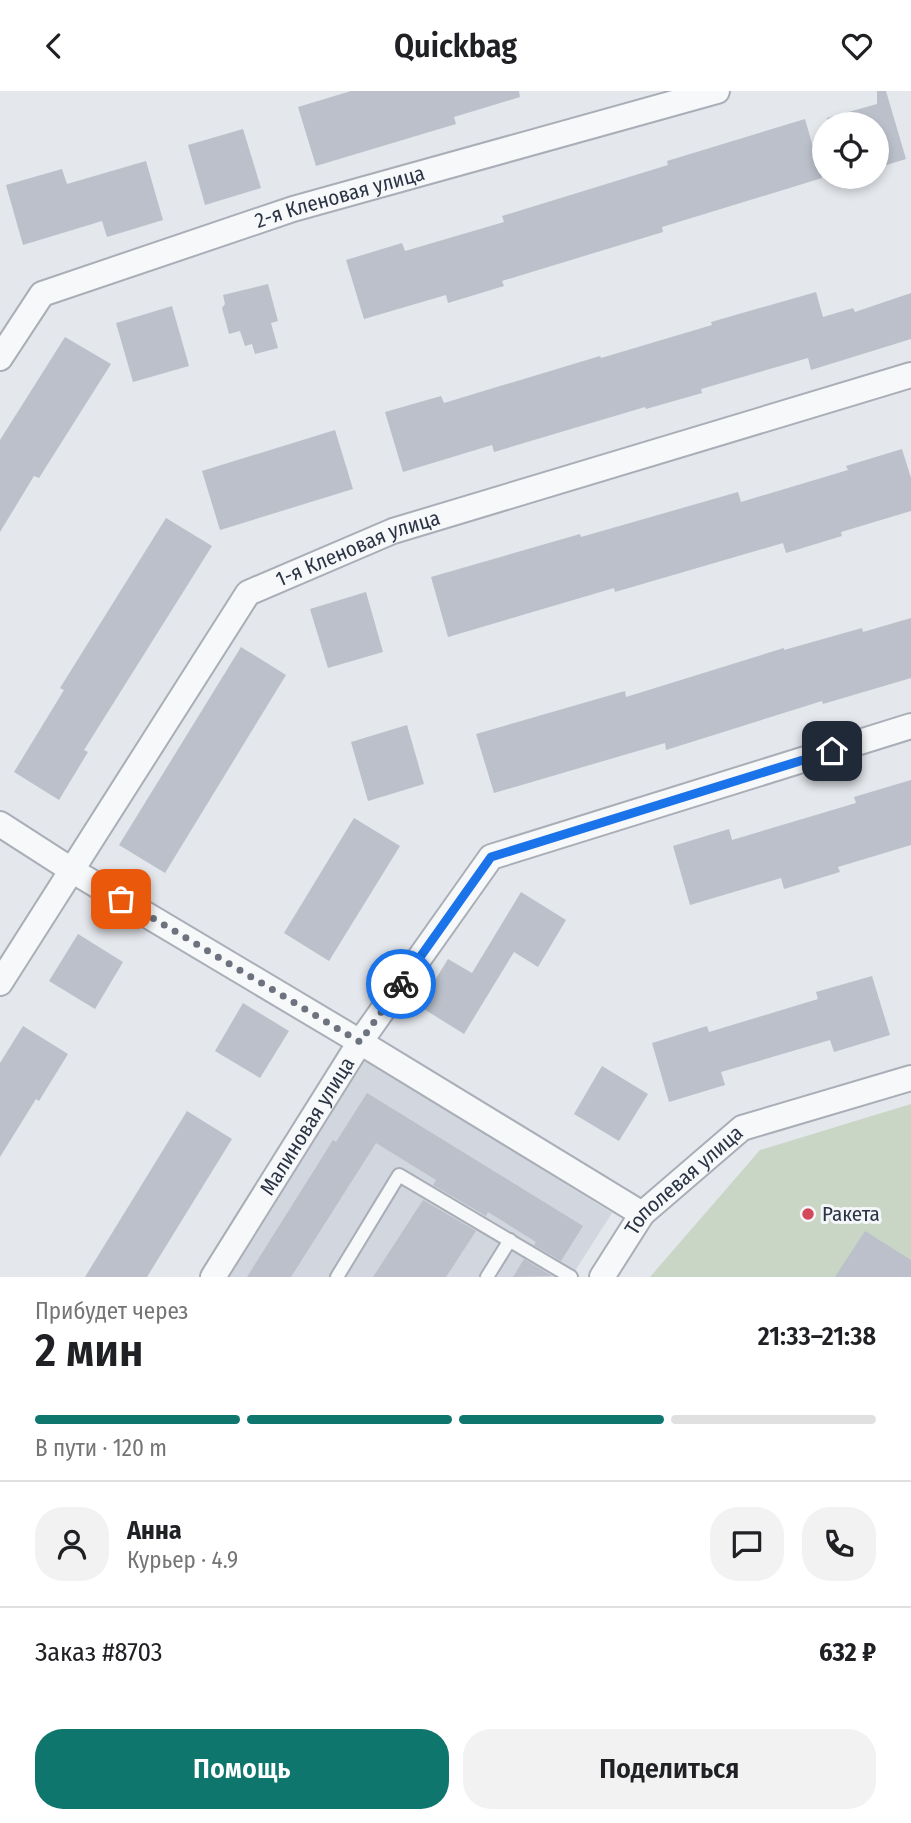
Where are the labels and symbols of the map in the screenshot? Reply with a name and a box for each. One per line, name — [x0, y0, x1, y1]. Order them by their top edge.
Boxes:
street label: 2-я Кленовая улица — [252, 160, 428, 234]
street label: 1-я Кленовая улица — [272, 505, 443, 593]
pin — [802, 721, 862, 781]
pin — [91, 869, 151, 929]
courier — [366, 949, 436, 1019]
street label: Малиновая улица — [254, 1052, 360, 1200]
street label: Тополевая улица — [619, 1120, 748, 1240]
place label: Ракета — [822, 1201, 880, 1227]
marker: Ракета — [800, 1206, 816, 1222]

